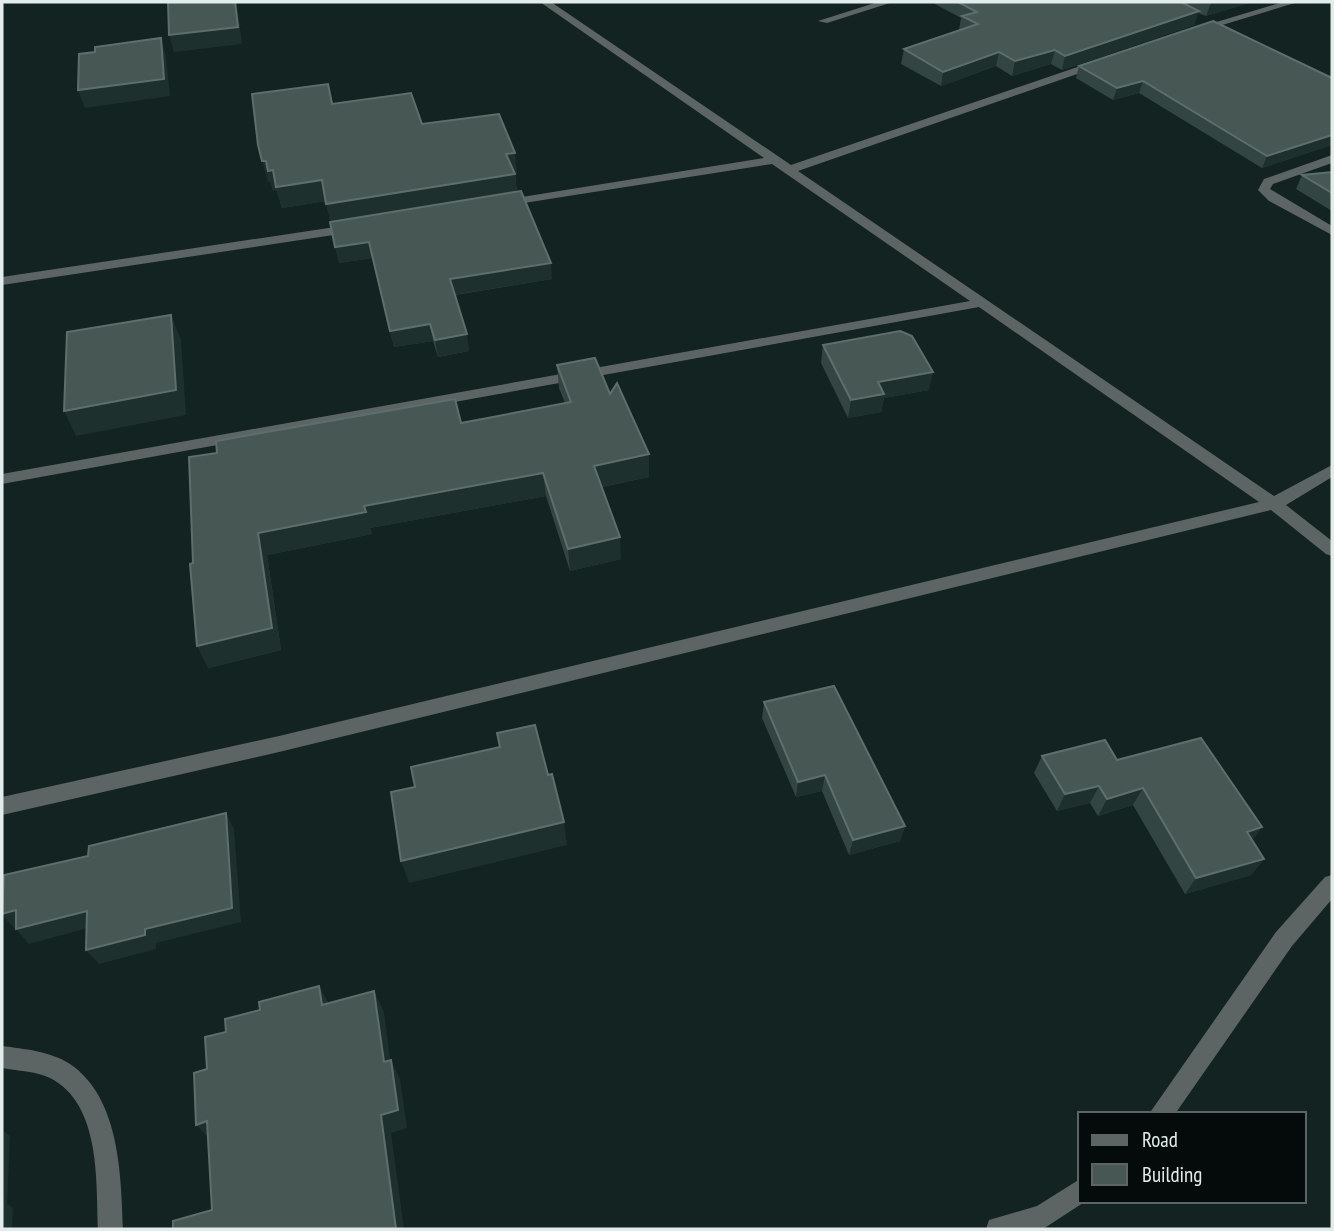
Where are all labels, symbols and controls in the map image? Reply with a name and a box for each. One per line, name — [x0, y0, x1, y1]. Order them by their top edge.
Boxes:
legend — [1078, 1112, 1306, 1203]
text: Road — [1142, 1126, 1178, 1153]
text: Building — [1142, 1161, 1202, 1188]

